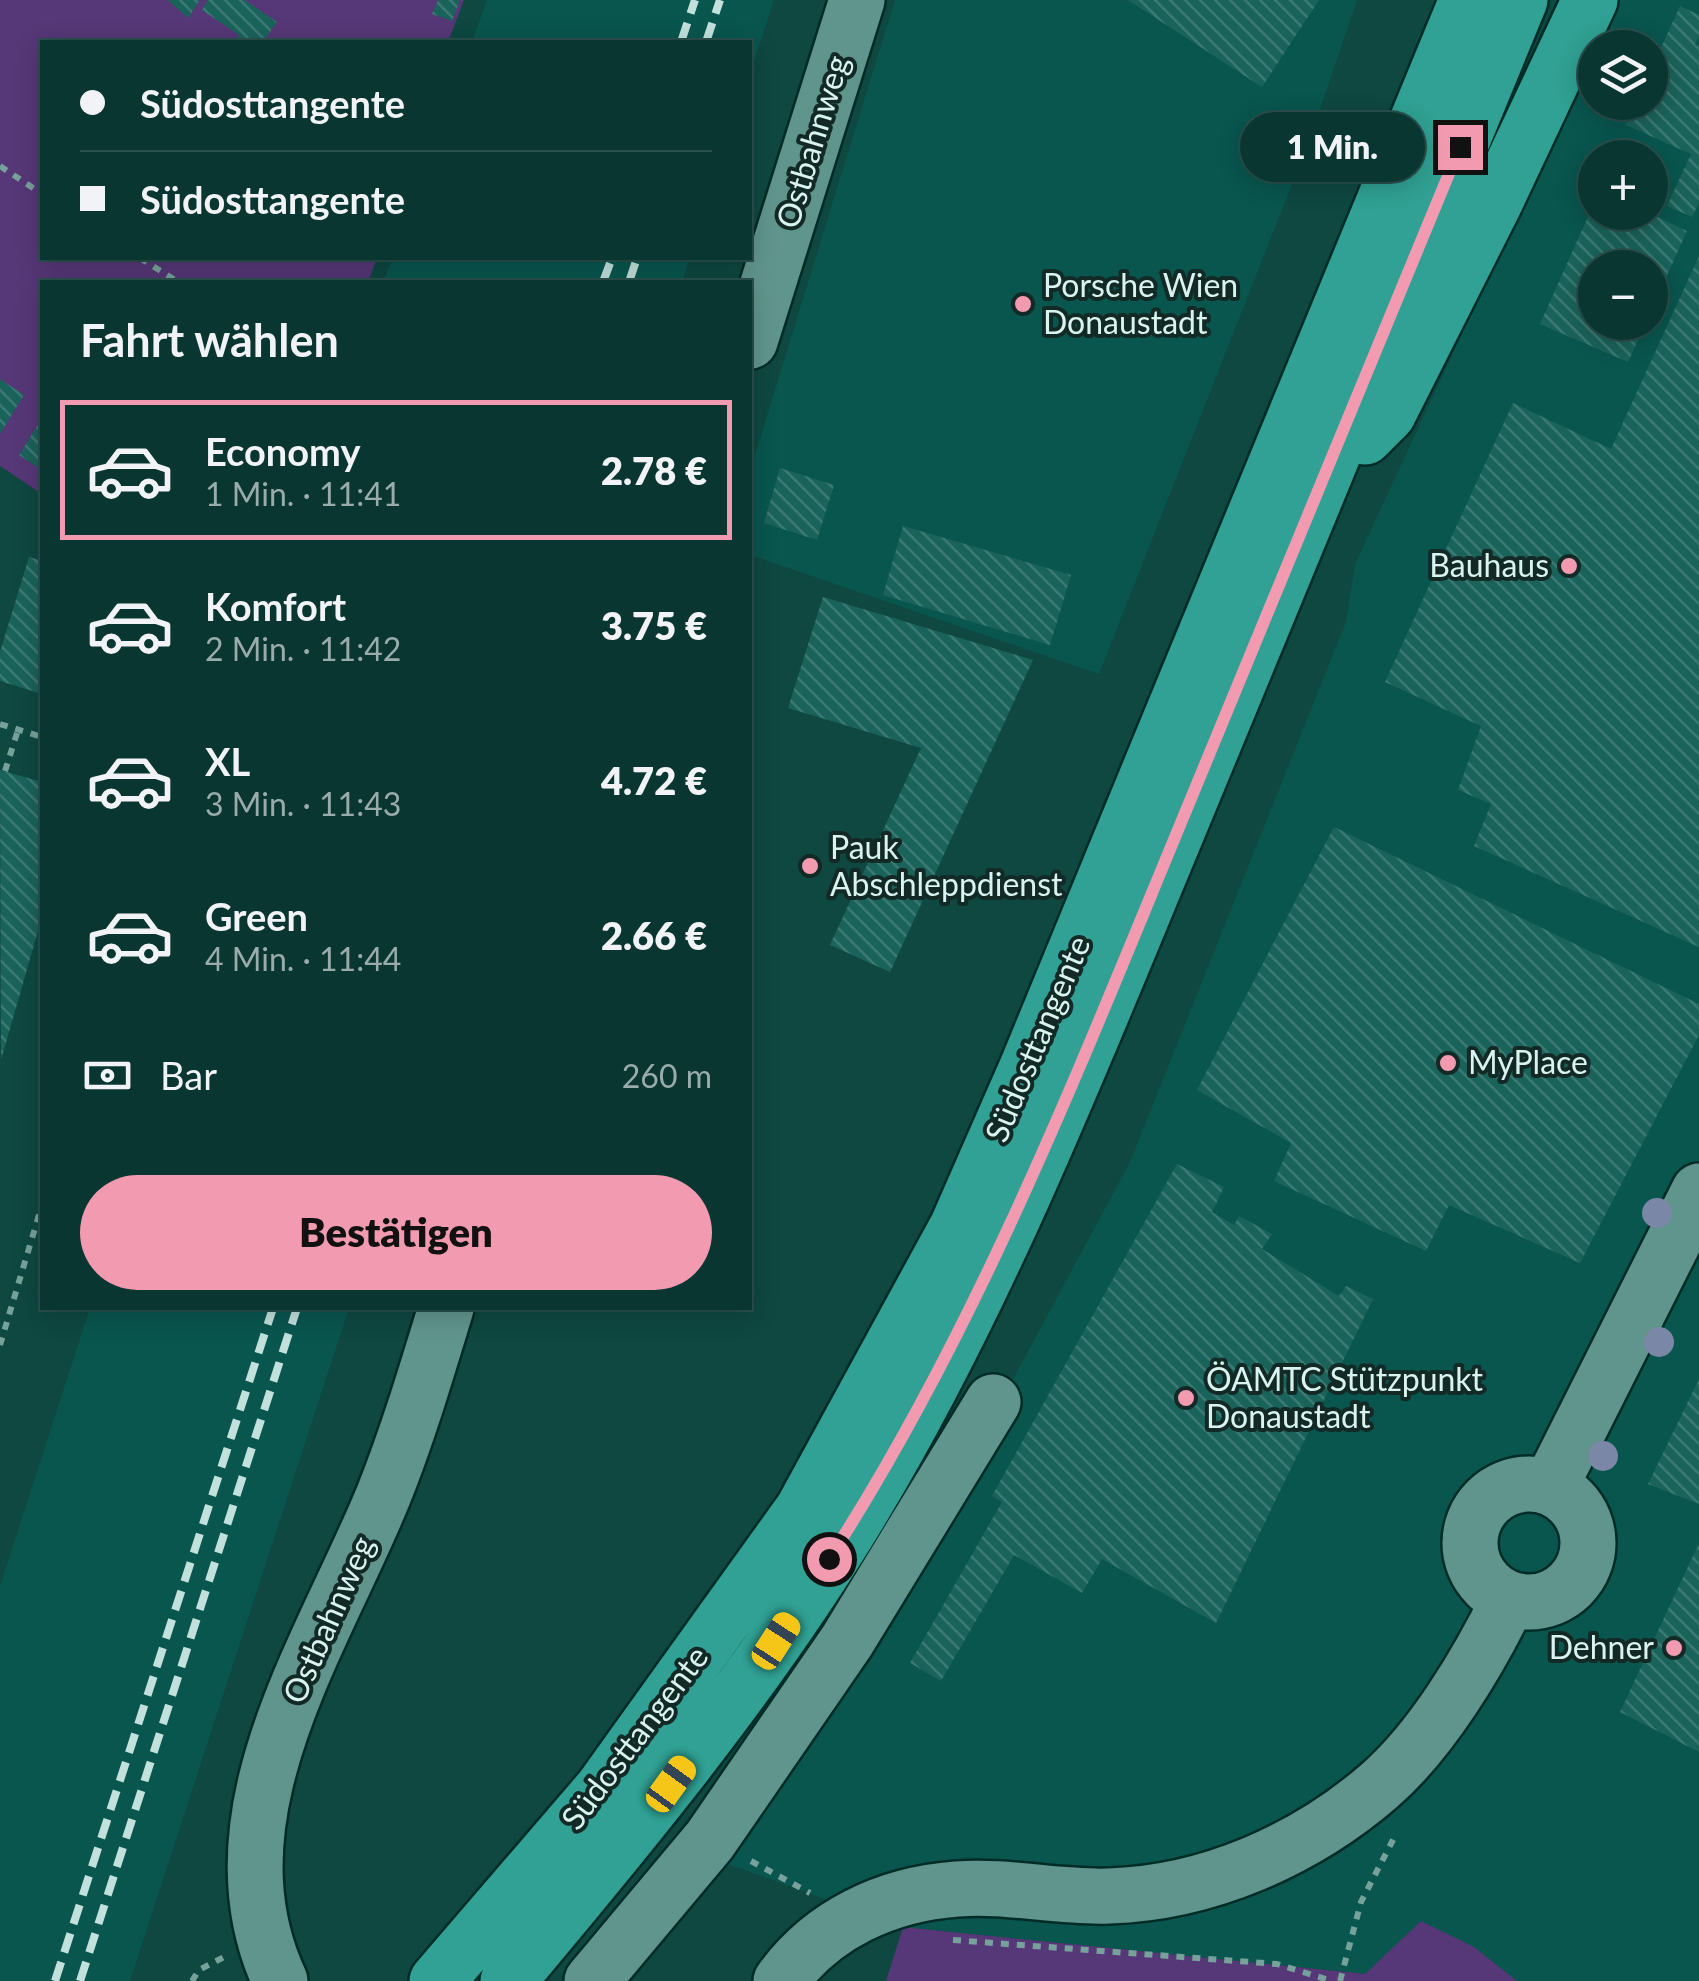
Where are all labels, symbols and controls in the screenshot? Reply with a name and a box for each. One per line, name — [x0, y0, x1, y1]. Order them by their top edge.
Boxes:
map controls — [1578, 30, 1668, 340]
button: layers — [1578, 30, 1668, 120]
street label: Ostbahnweg — [767, 50, 856, 233]
text: Südosttangente — [140, 80, 405, 126]
callout: 1 Min. — [1240, 112, 1425, 182]
route end — [1438, 125, 1483, 170]
text: 1 Min. — [1287, 127, 1378, 166]
button: + — [1578, 140, 1668, 230]
text: Südosttangente — [140, 176, 405, 222]
button: − — [1578, 250, 1668, 340]
place label: Porsche Wien Donaustadt — [1043, 265, 1238, 341]
marker: Porsche Wien Donaustadt — [1012, 293, 1034, 315]
text: Fahrt wählen — [80, 313, 339, 367]
icon: car — [85, 425, 175, 515]
text: Economy — [205, 428, 360, 474]
text: 2.78 € — [601, 447, 707, 493]
text: 1 Min. · 11:41 — [205, 474, 401, 513]
place label: Bauhaus — [1429, 545, 1549, 584]
marker: Bauhaus — [1558, 555, 1580, 577]
icon: car — [85, 580, 175, 670]
text: Komfort — [205, 583, 346, 629]
text: 3.75 € — [601, 602, 707, 648]
text: 2 Min. · 11:42 — [205, 629, 401, 668]
icon: car — [85, 735, 175, 825]
text: XL — [205, 738, 250, 784]
text: 4.72 € — [601, 757, 707, 803]
text: 3 Min. · 11:43 — [205, 784, 401, 823]
place label: Pauk Abschleppdienst — [830, 827, 1063, 903]
marker: Pauk Abschleppdienst — [799, 855, 821, 877]
icon: car — [85, 890, 175, 980]
text: Green — [205, 893, 308, 939]
text: 2.66 € — [601, 912, 707, 958]
street label: Südosttangente — [976, 930, 1097, 1147]
text: 4 Min. · 11:44 — [205, 939, 401, 978]
place label: MyPlace — [1468, 1042, 1588, 1081]
icon: cash — [80, 1048, 135, 1103]
text: Bar — [160, 1052, 217, 1098]
marker: MyPlace — [1437, 1052, 1459, 1074]
text: 260 m — [622, 1056, 712, 1095]
button: Bestätigen — [80, 1175, 712, 1290]
place label: ÖAMTC Stützpunkt Donaustadt — [1206, 1359, 1484, 1435]
marker: ÖAMTC Stützpunkt Donaustadt — [1175, 1387, 1197, 1409]
street label: Ostbahnweg — [273, 1530, 382, 1709]
route start — [807, 1537, 852, 1582]
car — [747, 1608, 805, 1674]
place label: Dehner — [1549, 1627, 1654, 1666]
marker: Dehner — [1663, 1637, 1685, 1659]
street label: Südosttangente — [552, 1638, 715, 1837]
car — [641, 1751, 701, 1817]

